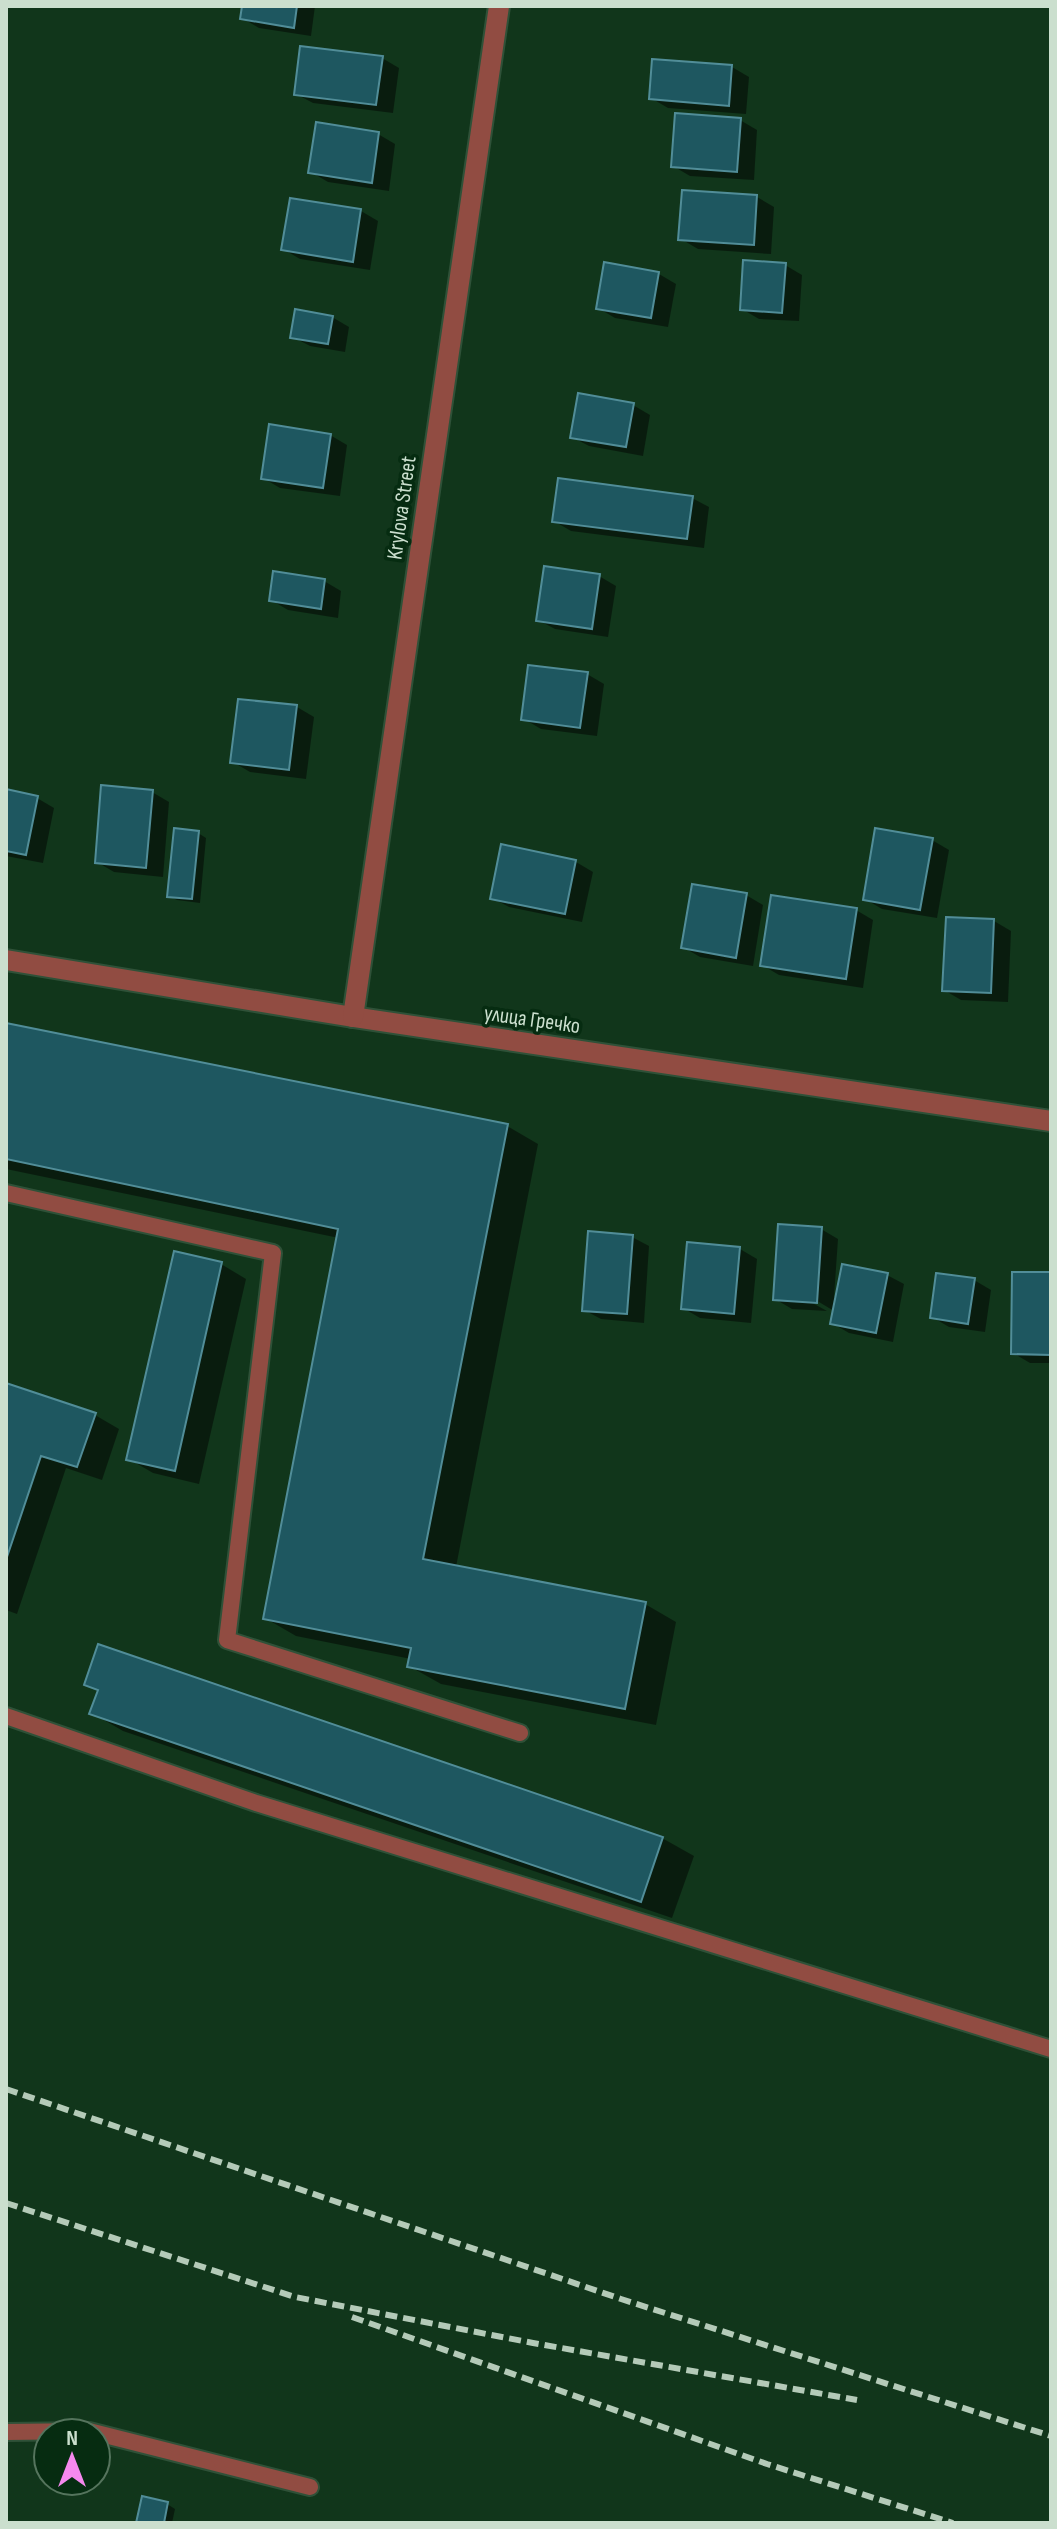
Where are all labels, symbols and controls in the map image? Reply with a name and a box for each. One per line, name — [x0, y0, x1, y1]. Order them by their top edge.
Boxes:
street label: Krylova Street — [381, 454, 423, 562]
street label: улица Гречко — [482, 1000, 582, 1040]
north arrow — [32, 2417, 112, 2497]
text: N — [66, 2425, 78, 2452]

